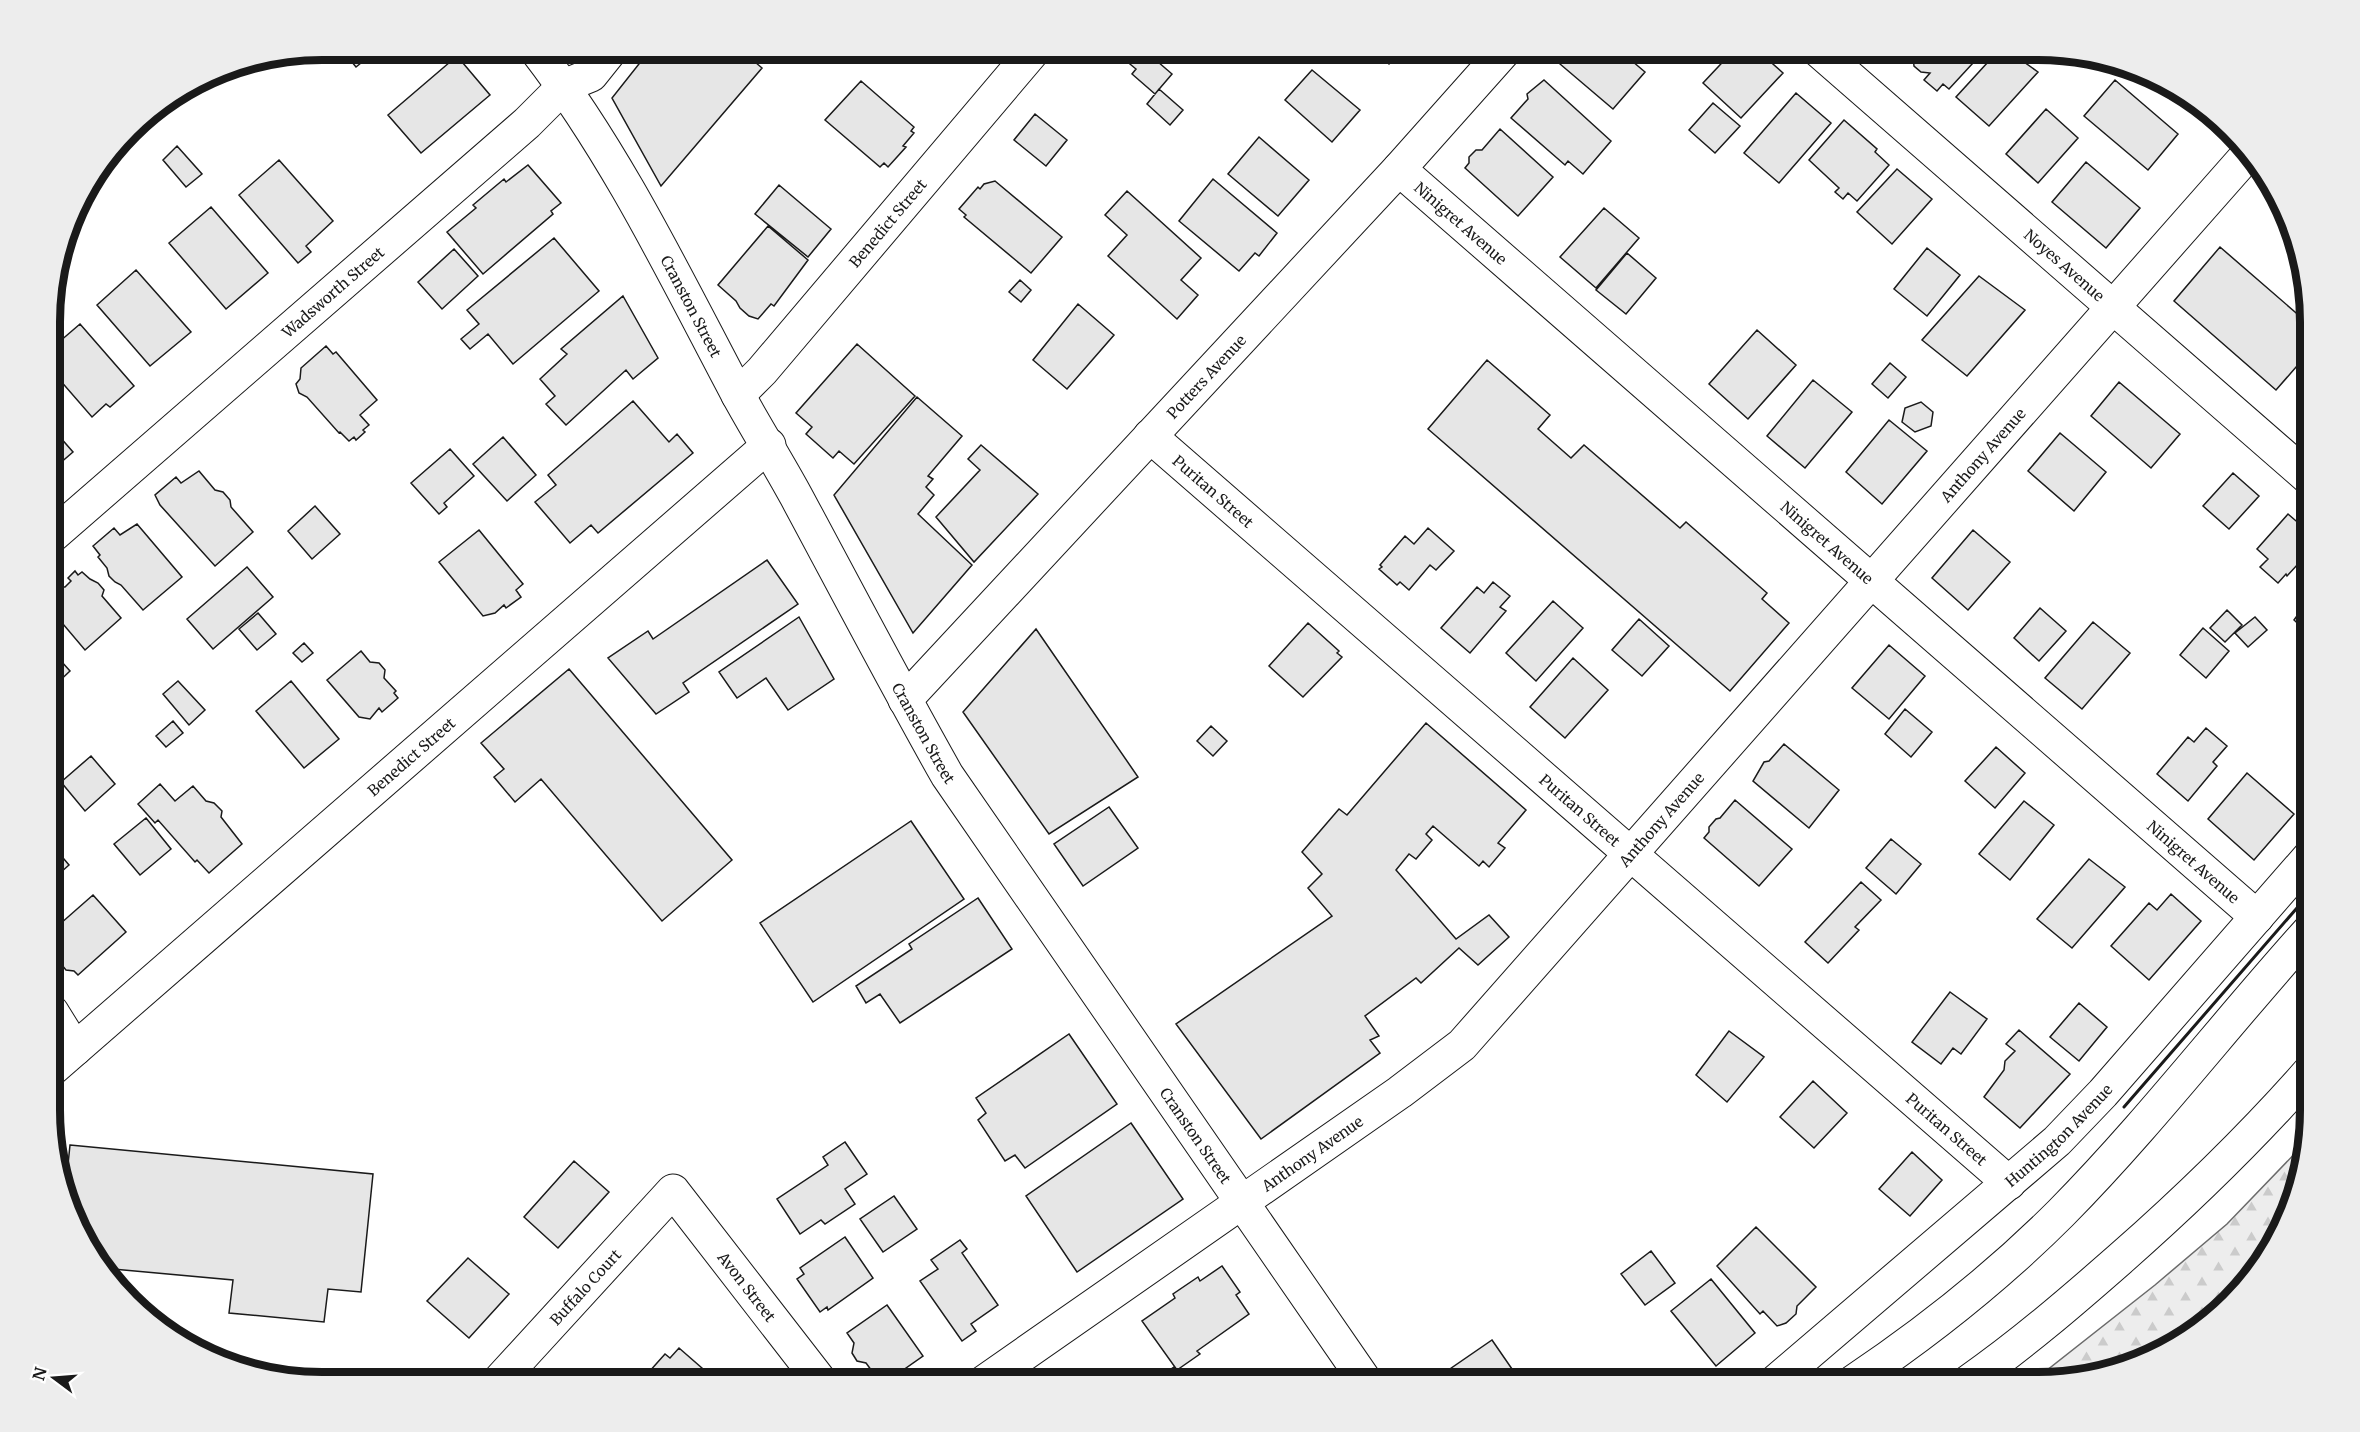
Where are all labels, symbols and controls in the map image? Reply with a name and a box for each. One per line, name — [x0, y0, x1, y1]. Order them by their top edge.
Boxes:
street label: Benedict Street — [845, 175, 930, 271]
street label: Ninigret Avenue — [1411, 177, 1511, 268]
street label: Noyes Avenue — [2020, 225, 2109, 305]
street label: Wadsworth Street — [277, 242, 388, 342]
street label: Cranston Street — [657, 252, 726, 360]
street label: Potters Avenue — [1162, 330, 1250, 422]
street label: Anthony Avenue — [1935, 404, 2029, 507]
street label: Puritan Street — [1169, 451, 1258, 531]
street label: Ninigret Avenue — [1777, 497, 1877, 588]
street label: Cranston Street — [888, 679, 960, 787]
street label: Benedict Street — [363, 713, 459, 800]
street label: Anthony Avenue — [1614, 768, 1708, 871]
street label: Puritan Street — [1536, 770, 1625, 850]
street label: Ninigret Avenue — [2143, 816, 2244, 907]
street label: Huntington Avenue — [2001, 1080, 2116, 1191]
street label: Cranston Street — [1156, 1084, 1236, 1187]
street label: Puritan Street — [1903, 1089, 1991, 1169]
street label: Anthony Avenue — [1257, 1111, 1367, 1196]
street label: Buffalo Court — [546, 1245, 625, 1329]
street label: Avon Street — [713, 1247, 780, 1325]
north arrow — [24, 1348, 84, 1408]
text: N — [28, 1365, 51, 1383]

